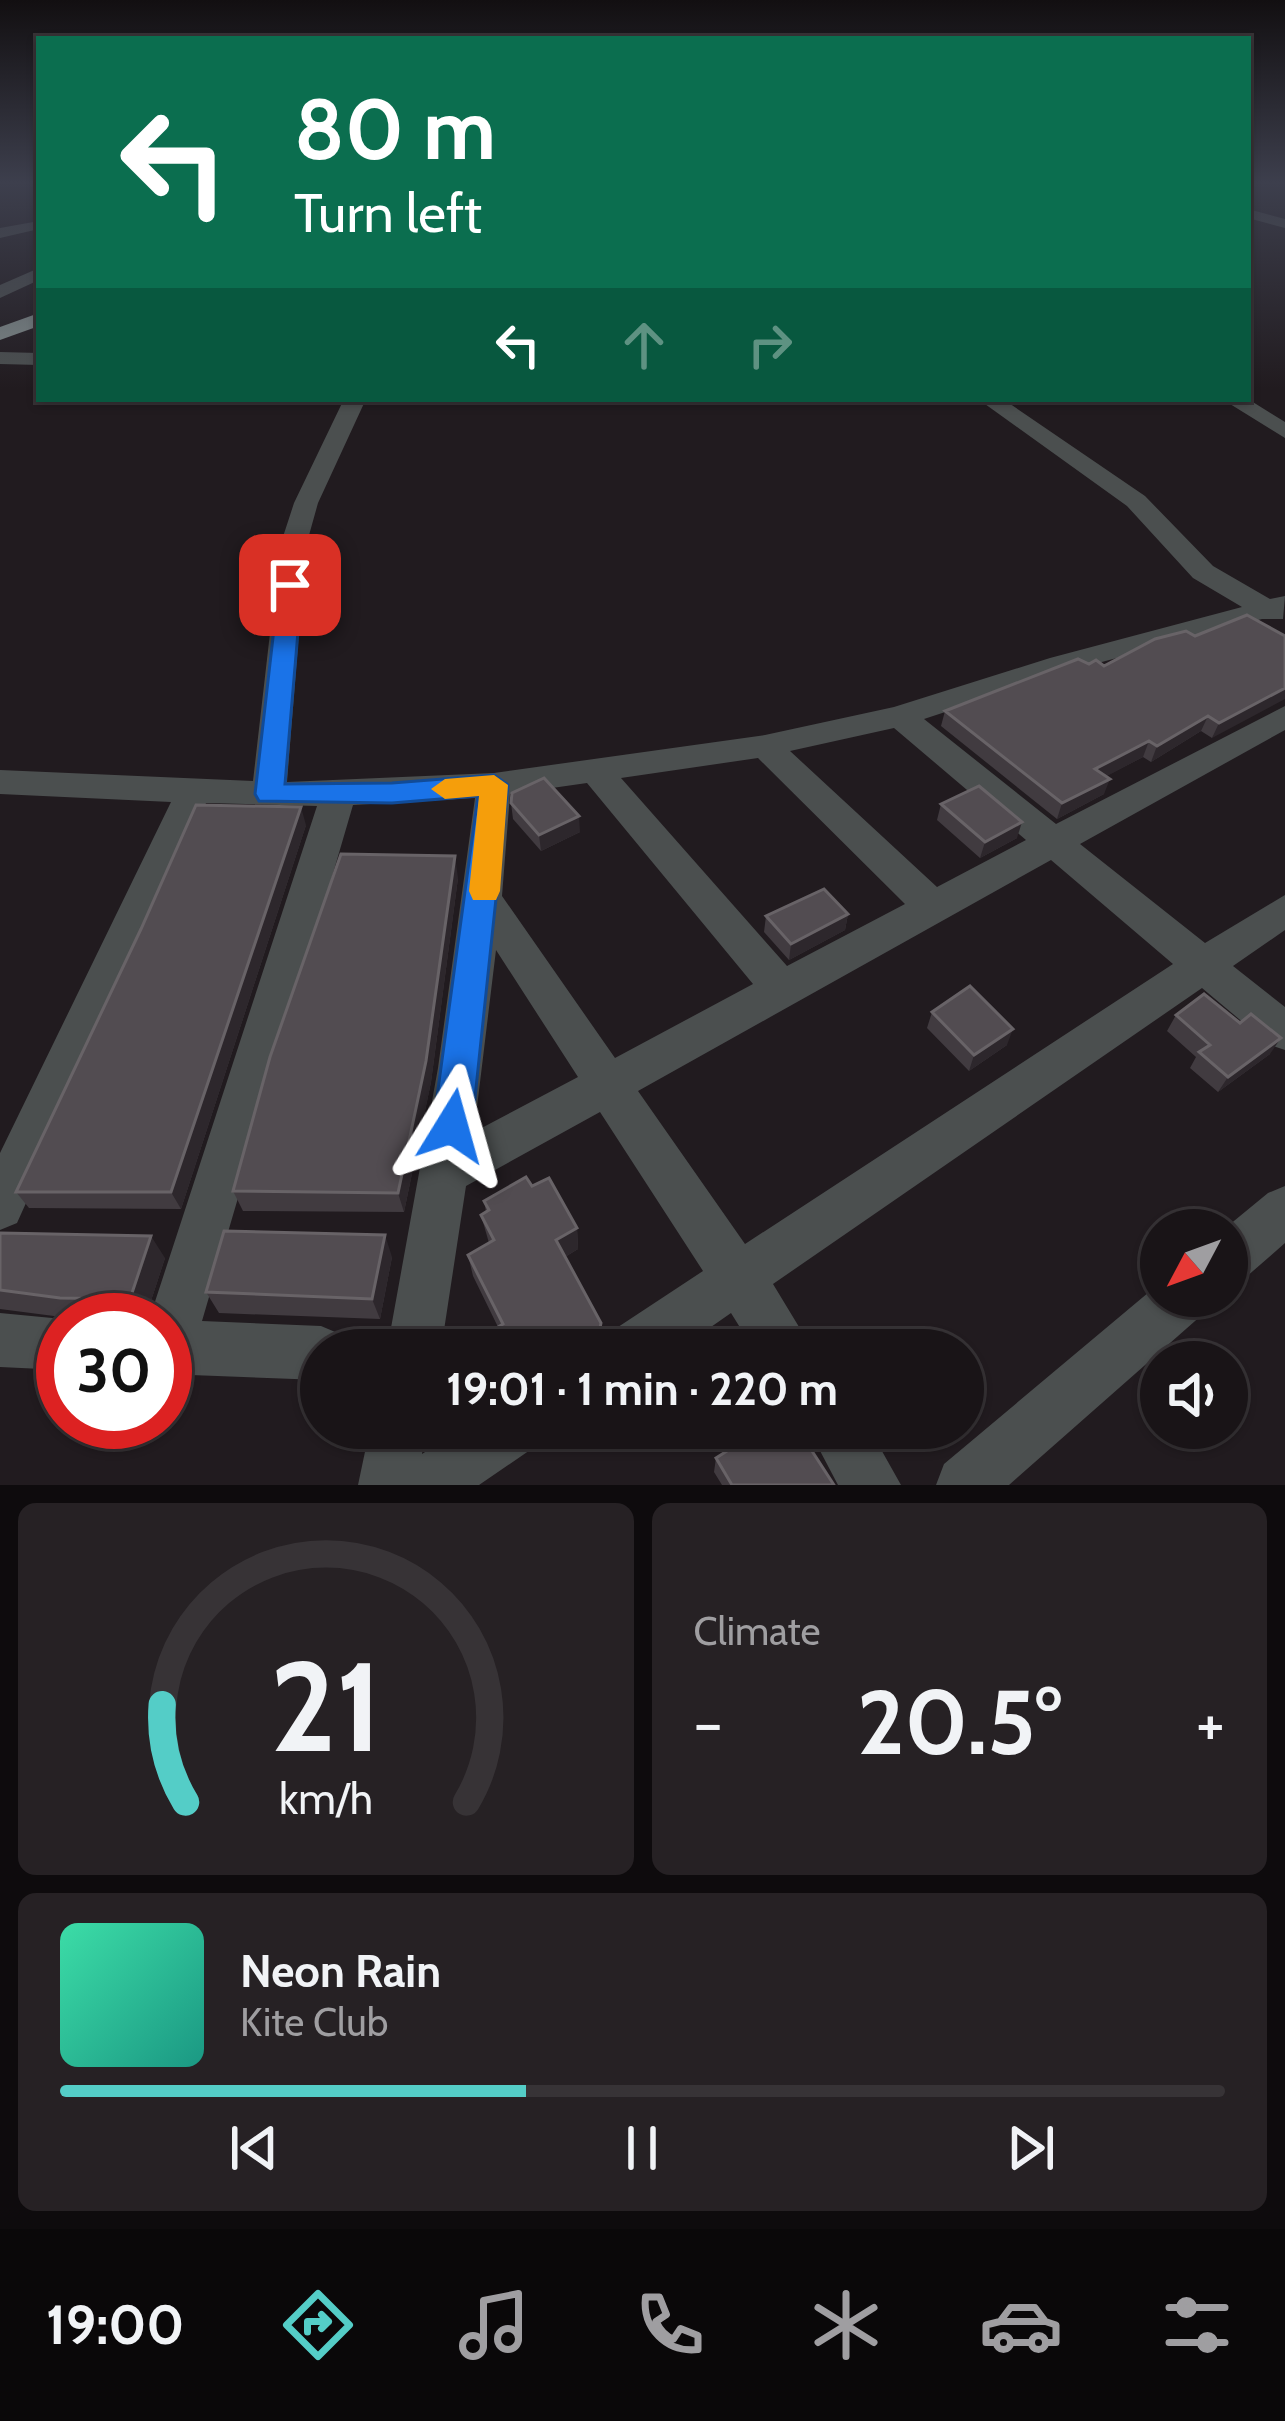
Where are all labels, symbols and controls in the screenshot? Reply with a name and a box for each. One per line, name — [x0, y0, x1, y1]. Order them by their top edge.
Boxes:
text: 80 m — [294, 78, 496, 180]
icon: left — [96, 84, 252, 240]
text: Turn left — [294, 180, 482, 246]
icon: left — [485, 312, 551, 378]
icon: ahead — [611, 312, 677, 378]
icon: right — [737, 312, 803, 378]
pin — [239, 534, 341, 636]
icon: arrive — [257, 552, 323, 618]
position arrow — [389, 1063, 515, 1189]
north arrow — [1140, 1209, 1248, 1317]
map controls — [1140, 1209, 1248, 1449]
speed limit sign: 30 — [36, 1293, 192, 1449]
button: sound — [1140, 1341, 1248, 1449]
text: 19:01 · 1 min · 220 m — [446, 1362, 838, 1416]
text: Climate — [694, 1607, 820, 1655]
text: 21 — [270, 1631, 382, 1782]
text: 20.5° — [857, 1667, 1061, 1777]
text: − — [694, 1682, 723, 1763]
text: + — [1196, 1682, 1225, 1763]
text: km/h — [279, 1773, 373, 1825]
text: Neon Rain — [240, 1944, 441, 1998]
text: Kite Club — [240, 1998, 388, 2046]
icon: previous — [221, 2115, 287, 2181]
icon: pause — [609, 2115, 675, 2181]
icon: next — [998, 2115, 1064, 2181]
icon: directions — [276, 2283, 360, 2367]
icon: music — [452, 2283, 536, 2367]
icon: phone — [628, 2283, 712, 2367]
icon: climate — [804, 2283, 888, 2367]
icon: car — [979, 2283, 1063, 2367]
icon: filters — [1155, 2283, 1239, 2367]
text: 19:00 — [46, 2292, 184, 2358]

